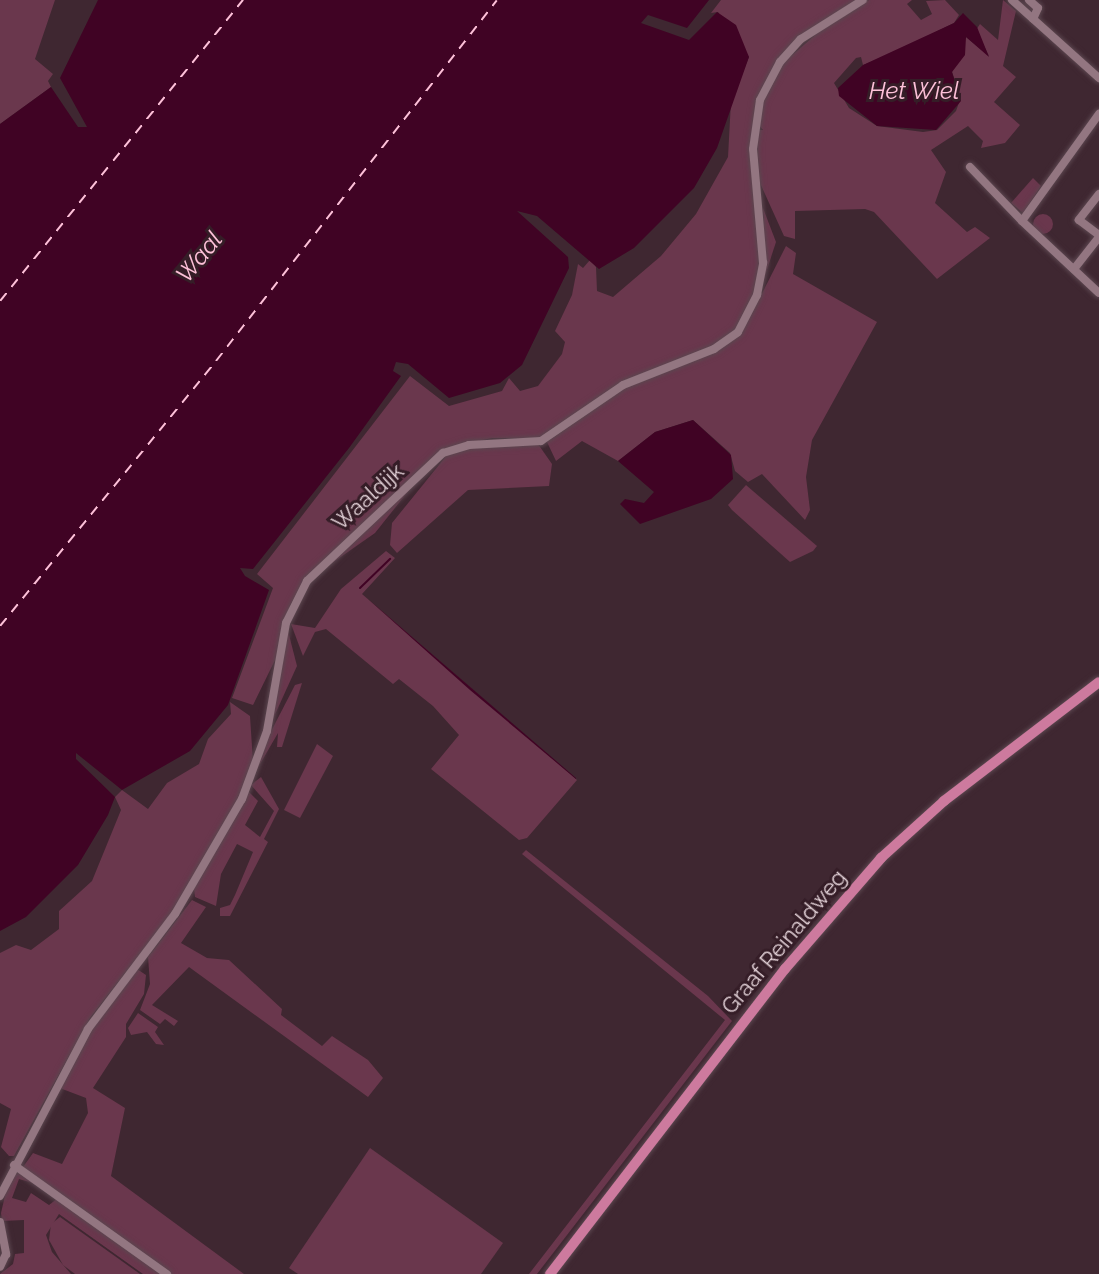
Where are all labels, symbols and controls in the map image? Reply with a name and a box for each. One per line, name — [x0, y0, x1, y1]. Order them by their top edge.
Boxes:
water label: Het Wiel — [868, 77, 960, 105]
water label: Waal — [170, 226, 228, 288]
street label: Waaldijk — [327, 458, 409, 536]
street label: Graaf Reinaldweg — [716, 864, 852, 1020]

